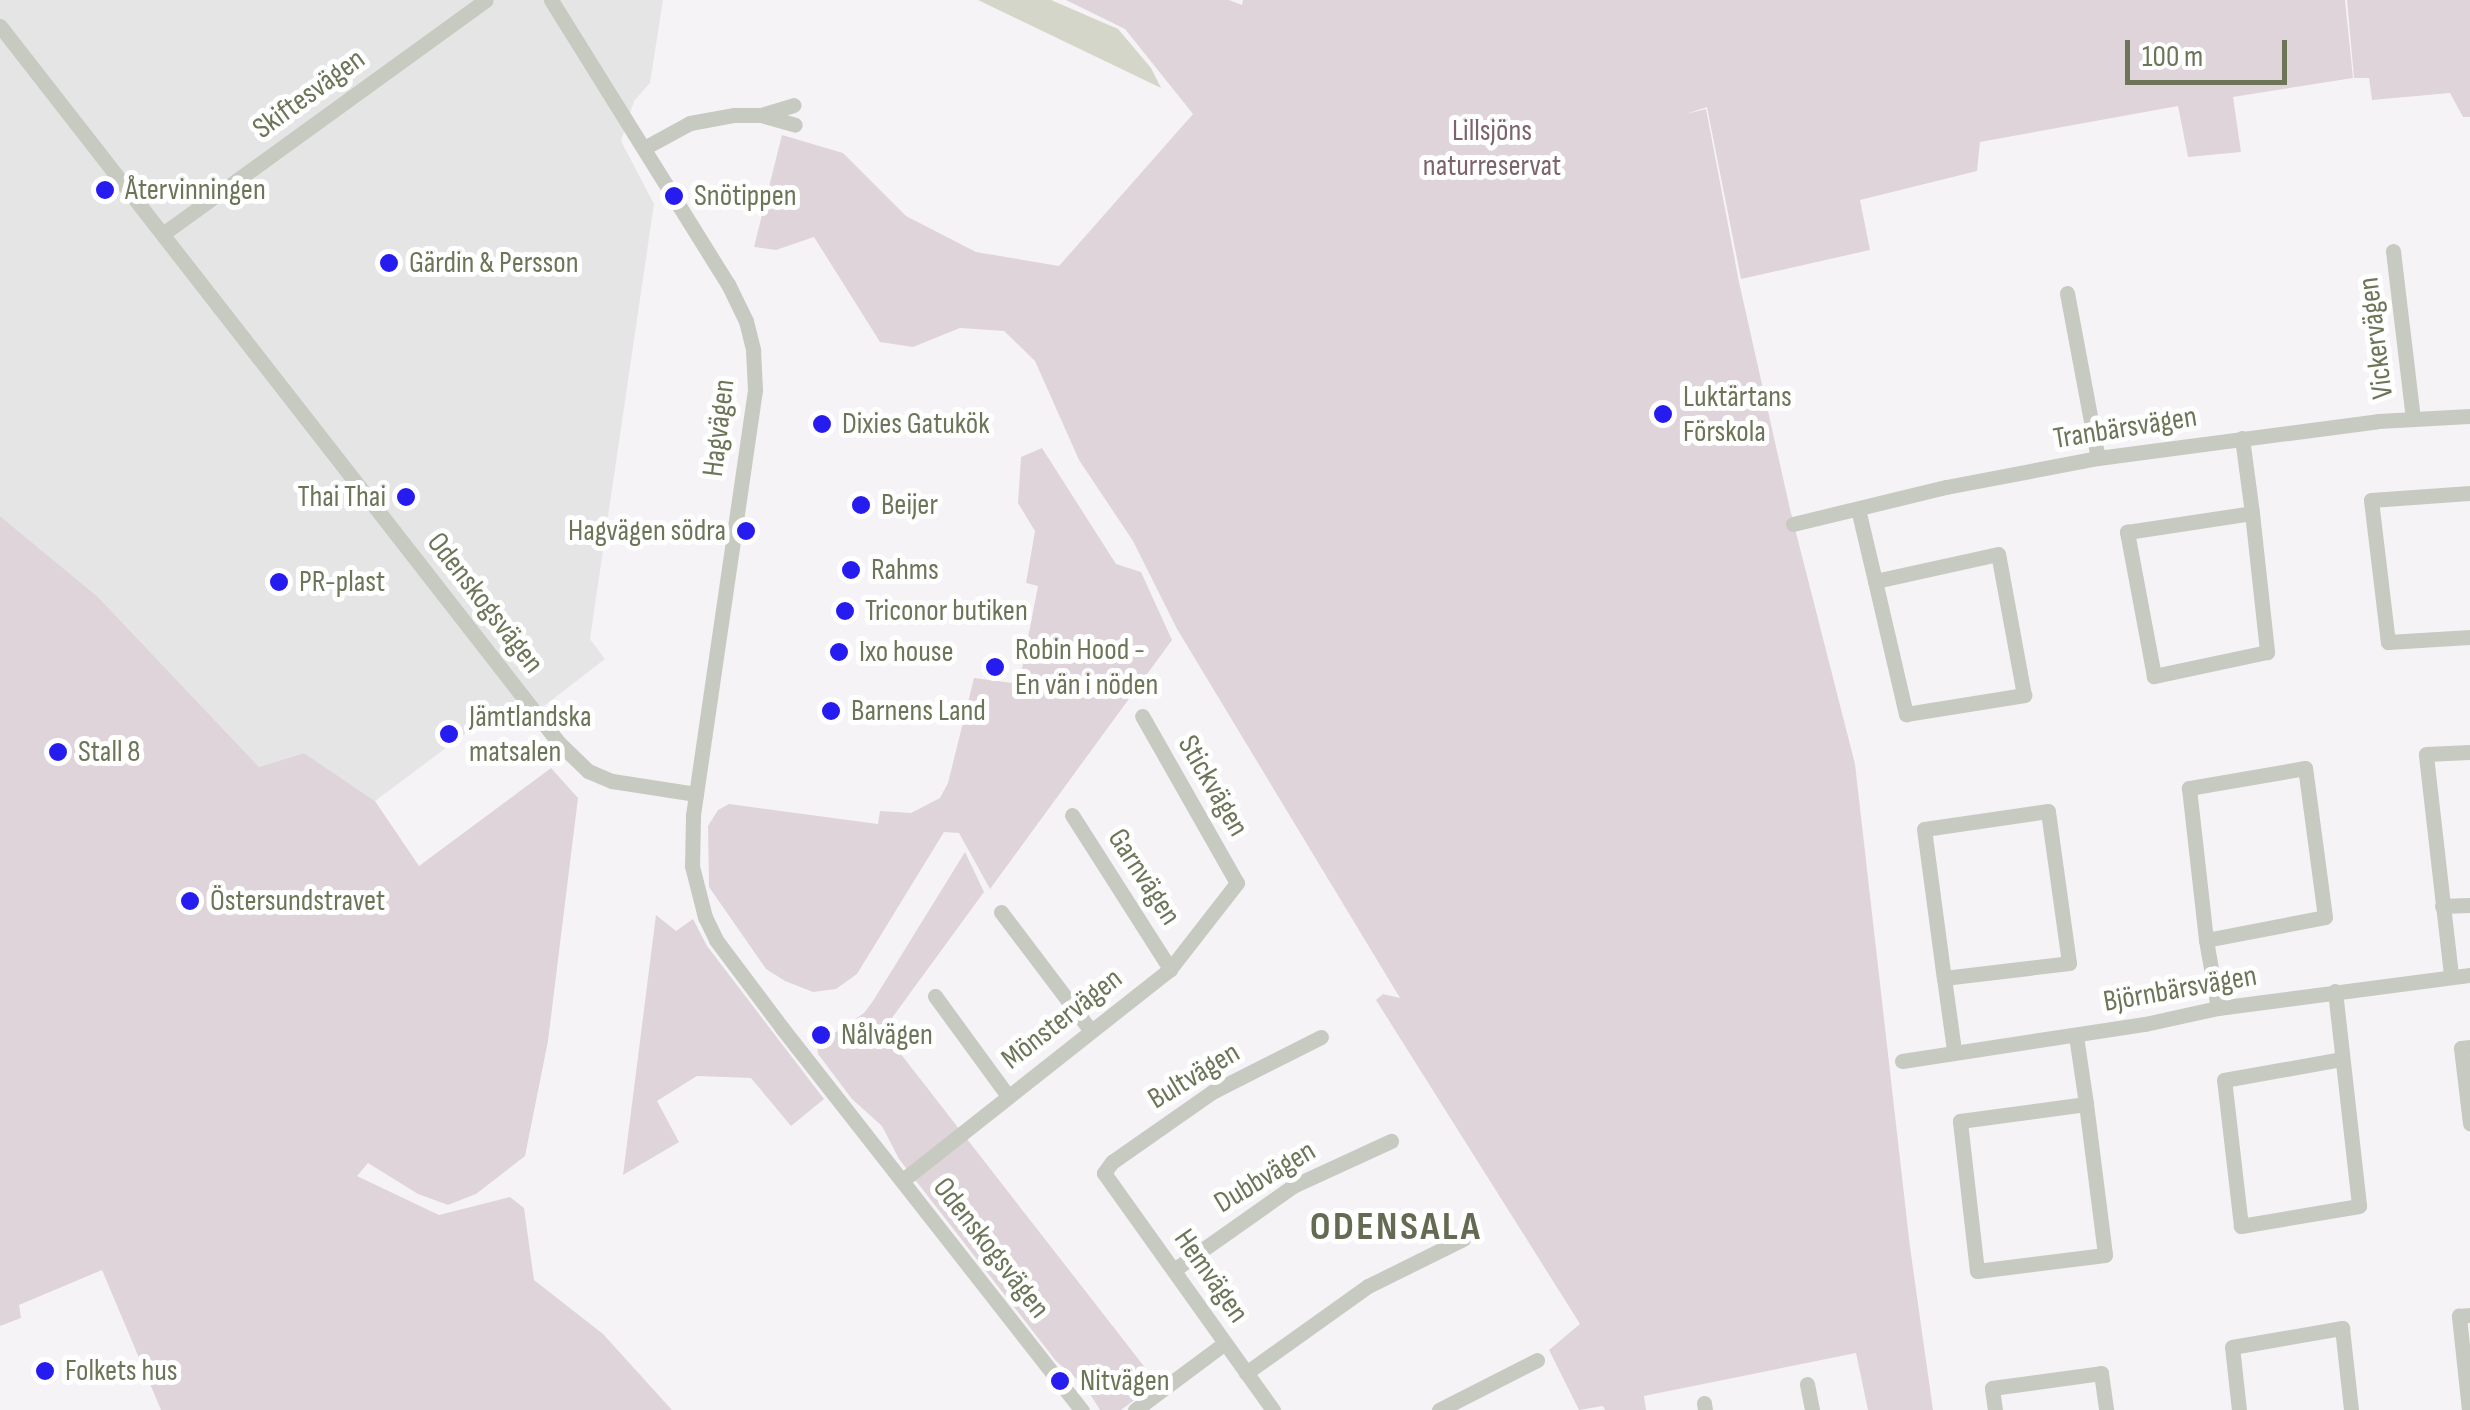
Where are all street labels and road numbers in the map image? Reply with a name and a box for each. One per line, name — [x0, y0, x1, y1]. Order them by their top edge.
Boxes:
street label: Skiftesvägen — [246, 41, 372, 147]
street label: Vickervägen — [2351, 275, 2401, 401]
street label: Hagvägen — [695, 377, 743, 479]
street label: Tranbärsvägen — [2051, 399, 2199, 457]
street label: Odenskogsvägen — [419, 526, 551, 680]
street label: Stickvägen — [1170, 729, 1256, 843]
street label: Garnvägen — [1100, 822, 1188, 932]
street label: Björnbärsvägen — [2101, 958, 2259, 1020]
street label: Mönstervägen — [995, 961, 1129, 1077]
street label: Bultvägen — [1142, 1035, 1246, 1117]
street label: Dubbvägen — [1208, 1133, 1322, 1221]
street label: Odenskogsvägen — [925, 1171, 1057, 1325]
street label: Hemvägen — [1166, 1222, 1256, 1330]

